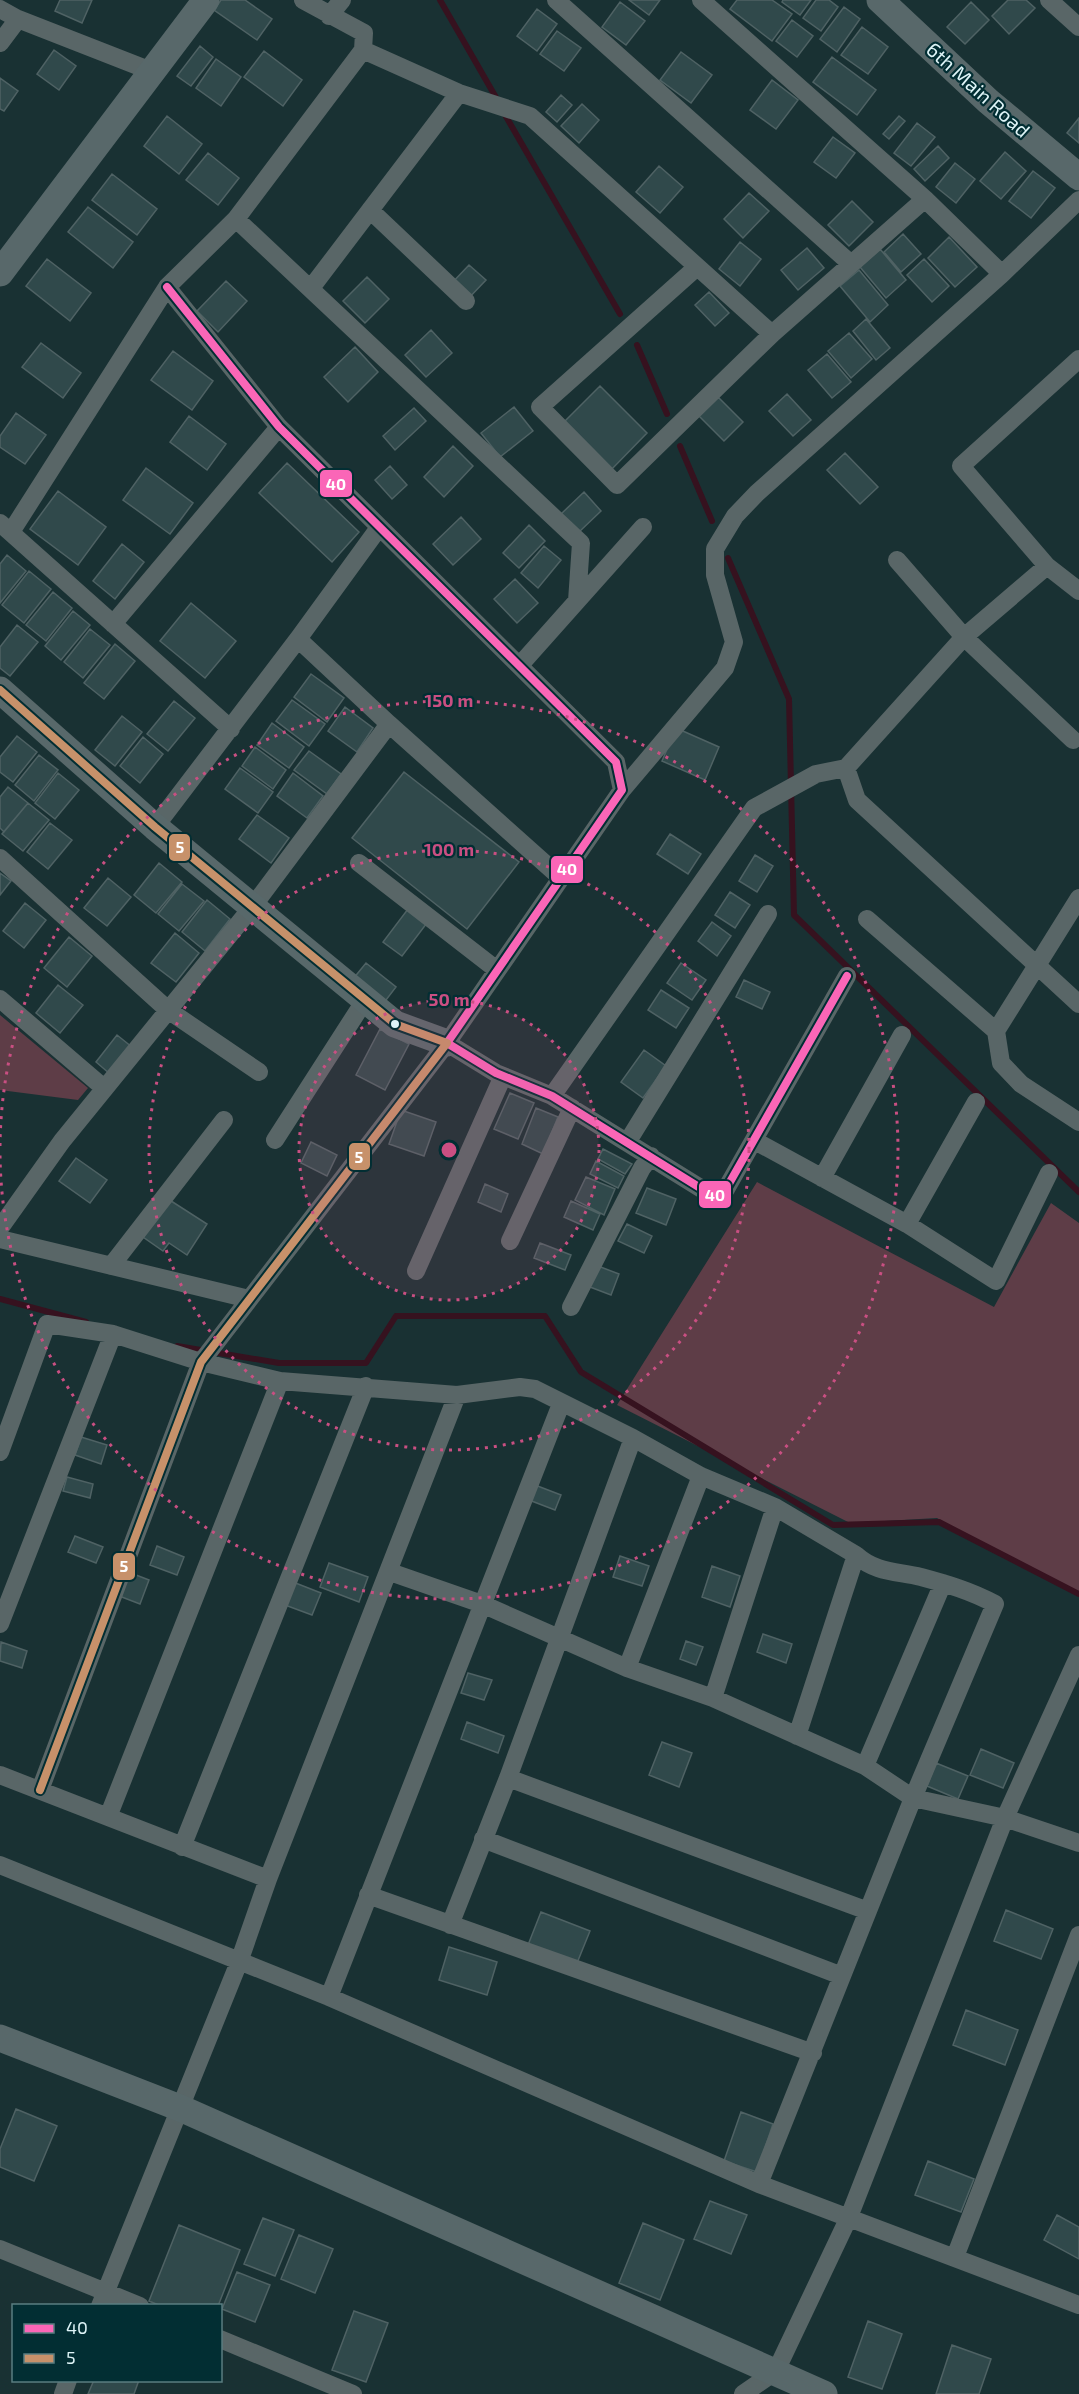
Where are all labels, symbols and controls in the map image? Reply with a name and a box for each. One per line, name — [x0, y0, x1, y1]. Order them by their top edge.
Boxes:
street label: 6th Main Road — [922, 37, 1035, 142]
line badge: 40 — [319, 469, 353, 498]
text: 40 — [326, 474, 346, 493]
text: 150 m — [425, 689, 473, 711]
line badge: 5 — [168, 833, 191, 862]
text: 5 — [176, 837, 185, 856]
text: 100 m — [424, 838, 474, 860]
line badge: 40 — [550, 855, 584, 884]
text: 40 — [557, 859, 577, 878]
text: 50 m — [428, 988, 470, 1010]
unlabelled marker — [389, 1018, 401, 1030]
centre of rings — [439, 1140, 459, 1160]
line badge: 5 — [348, 1142, 371, 1171]
text: 5 — [355, 1147, 364, 1166]
line badge: 40 — [698, 1180, 732, 1209]
text: 40 — [705, 1185, 725, 1204]
line badge: 5 — [112, 1552, 136, 1581]
text: 5 — [120, 1556, 129, 1575]
legend — [12, 2304, 222, 2382]
text: 40 — [66, 2316, 88, 2338]
text: 5 — [66, 2346, 76, 2368]

